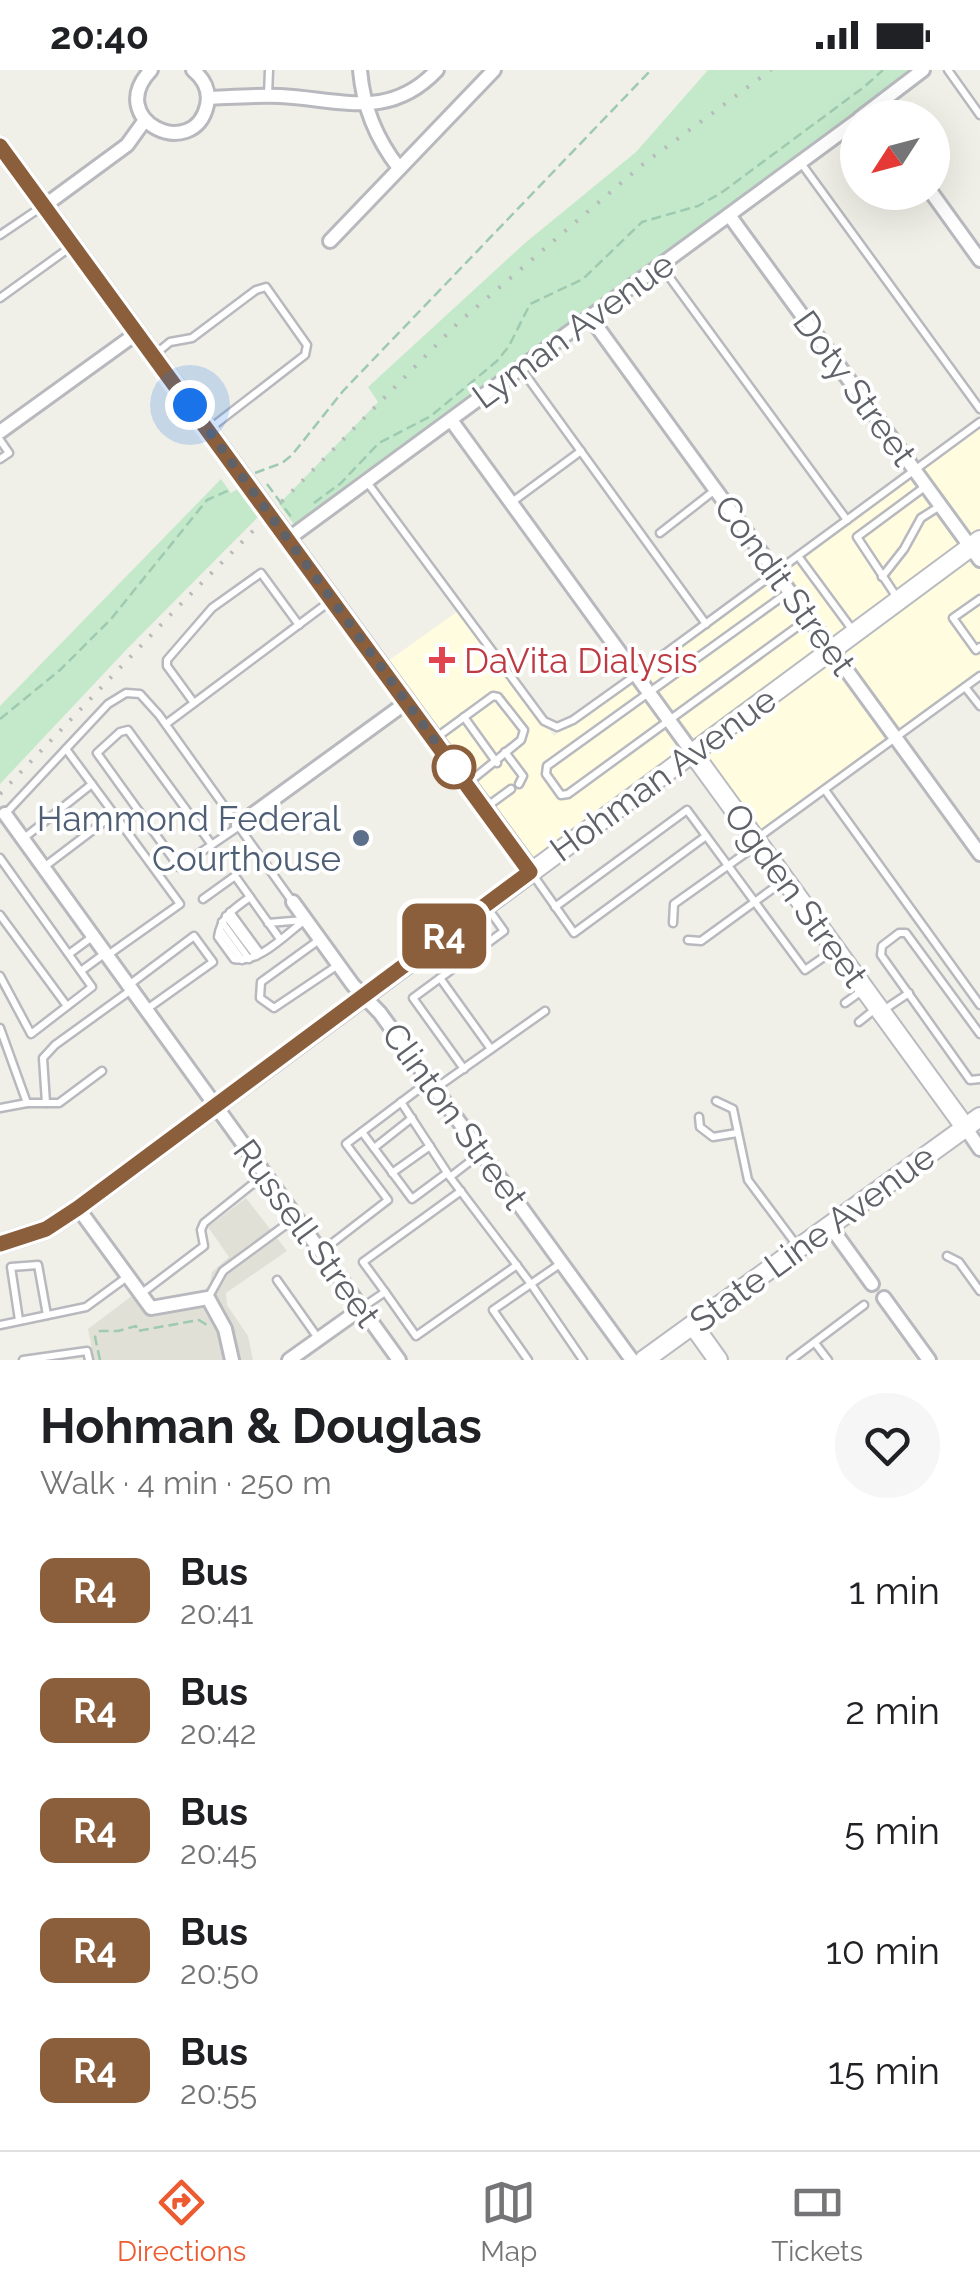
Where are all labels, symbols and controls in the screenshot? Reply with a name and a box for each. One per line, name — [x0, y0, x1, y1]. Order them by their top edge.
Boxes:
text: 20:40 — [50, 13, 149, 58]
north arrow — [840, 100, 950, 210]
map controls — [840, 100, 950, 210]
street label: Lyman Avenue — [464, 243, 682, 417]
street label: Doty Street — [785, 303, 925, 474]
your location — [165, 380, 215, 430]
street label: Condit Street — [706, 487, 864, 683]
place label: DaVita Dialysis — [464, 640, 698, 681]
marker: DaVita Dialysis — [429, 647, 455, 673]
street label: Hohman Avenue — [542, 678, 784, 870]
unlabelled marker — [433, 746, 475, 788]
street label: Ogden Street — [716, 795, 876, 995]
place label: Hammond Federal Courthouse — [37, 798, 341, 879]
marker: Hammond Federal Courthouse — [350, 827, 372, 849]
line badge: R4 — [399, 904, 489, 968]
text: R4 — [422, 916, 466, 957]
street label: Clinton Street — [374, 1015, 536, 1217]
street label: Russell Street — [225, 1131, 389, 1335]
street label: State Line Avenue — [682, 1136, 942, 1340]
button: heart — [835, 1393, 940, 1498]
text: Hohman & Douglas — [40, 1398, 482, 1454]
text: Walk · 4 min · 250 m — [40, 1464, 332, 1501]
text: Bus — [180, 1549, 248, 1594]
text: 1 min — [849, 1568, 940, 1613]
text: R4 — [73, 1570, 117, 1611]
text: 20:41 — [180, 1594, 253, 1631]
text: Bus — [180, 1669, 248, 1714]
text: 2 min — [845, 1688, 940, 1733]
text: R4 — [73, 1690, 117, 1731]
text: 20:42 — [180, 1714, 256, 1751]
text: Bus — [180, 1789, 248, 1834]
text: 5 min — [844, 1808, 940, 1853]
text: R4 — [73, 1810, 117, 1851]
text: 20:45 — [180, 1834, 257, 1871]
text: Bus — [180, 1909, 248, 1954]
text: 10 min — [825, 1928, 940, 1973]
text: R4 — [73, 1930, 117, 1971]
text: 20:50 — [180, 1954, 259, 1991]
text: Bus — [180, 2029, 248, 2074]
text: 15 min — [828, 2048, 940, 2093]
text: R4 — [73, 2050, 117, 2091]
text: 20:55 — [180, 2074, 257, 2111]
tab: Directions — [117, 2175, 246, 2268]
tab: Map — [480, 2175, 537, 2268]
tab: Tickets — [771, 2175, 863, 2268]

